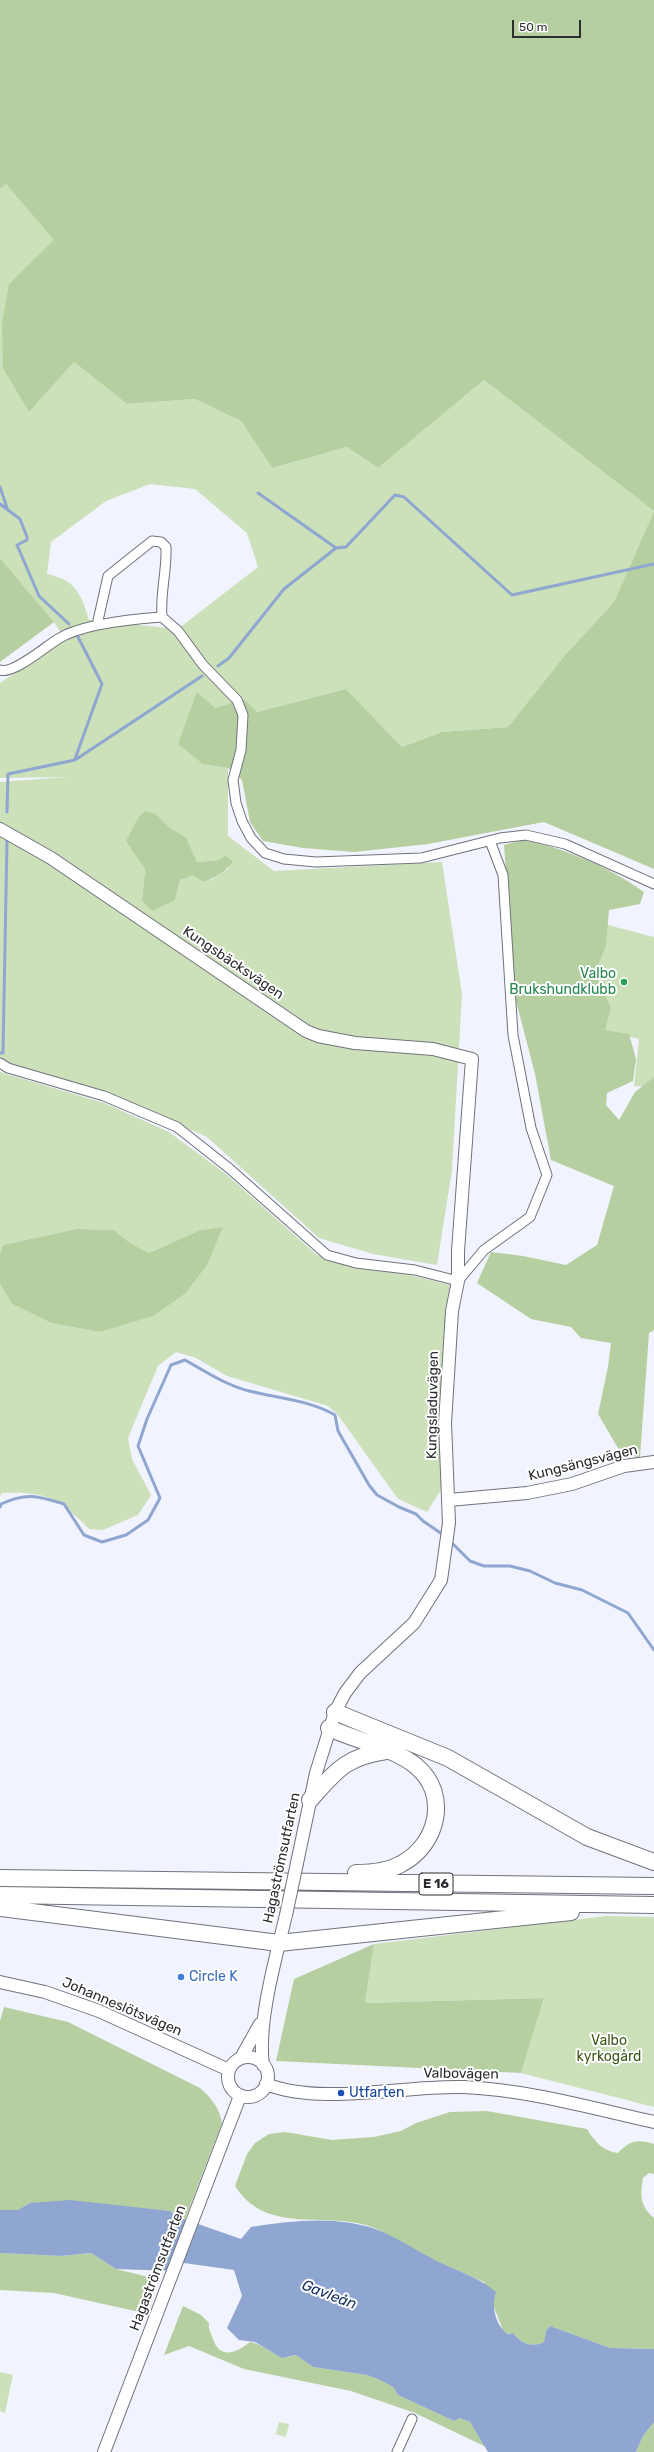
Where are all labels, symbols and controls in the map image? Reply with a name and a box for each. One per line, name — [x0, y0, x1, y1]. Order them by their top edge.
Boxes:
scale bar — [514, 12, 583, 38]
text: 50 m — [519, 20, 547, 34]
street label: Kungsbäcksvägen — [179, 923, 287, 1003]
place label: Valbo Brukshundklubb — [509, 966, 616, 998]
marker: Valbo Brukshundklubb — [619, 977, 629, 987]
street label: Kungsladuvägen — [424, 1351, 442, 1459]
street label: Kungsängsvägen — [527, 1441, 639, 1485]
street label: Hagaströmsutfarten — [260, 1791, 304, 1925]
road number: E 16 — [419, 1873, 453, 1895]
place label: Circle K — [189, 1969, 238, 1985]
marker: Circle K — [176, 1972, 186, 1982]
street label: Johanneslötsvägen — [59, 1974, 185, 2040]
park label: Valbo kyrkogård — [577, 2033, 641, 2066]
street label: Valbovägen — [423, 2065, 499, 2083]
place label: Utfarten — [349, 2085, 404, 2101]
marker: Utfarten — [336, 2088, 346, 2098]
street label: Hagaströmsutfarten — [126, 2203, 190, 2333]
water label: Gavleån — [299, 2276, 359, 2314]

